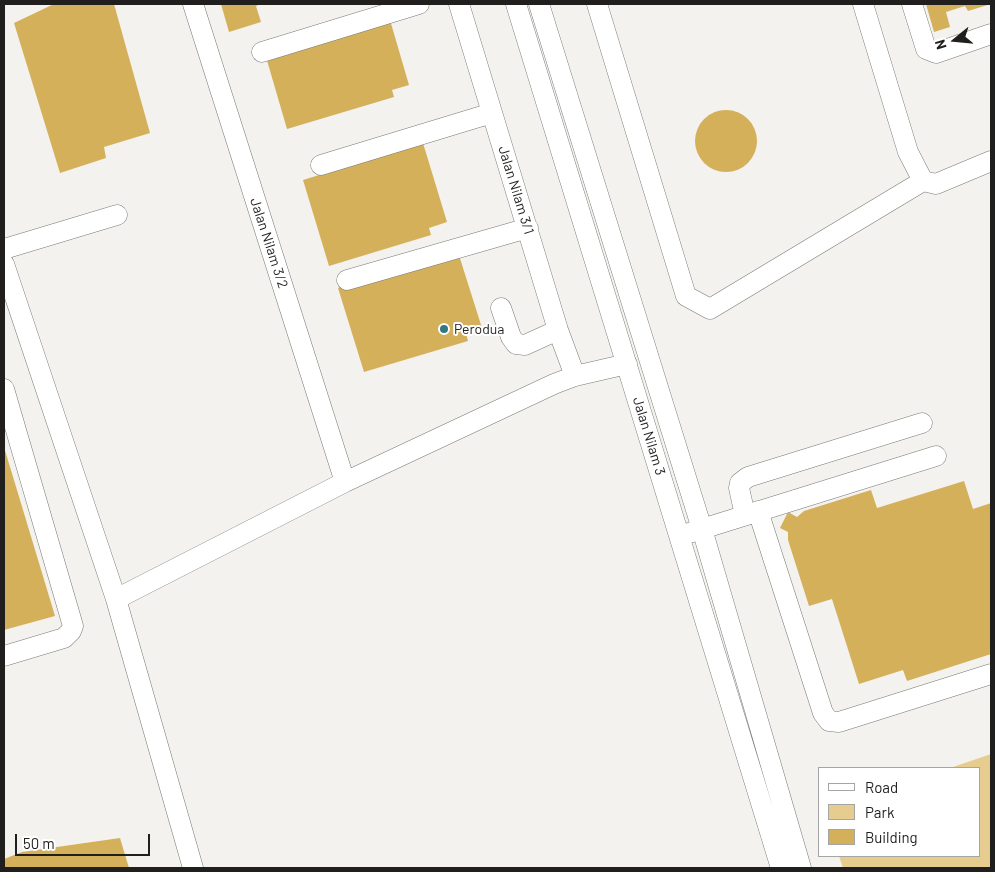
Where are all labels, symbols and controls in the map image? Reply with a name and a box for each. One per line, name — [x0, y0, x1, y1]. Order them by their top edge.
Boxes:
north arrow — [930, 15, 980, 65]
text: N — [931, 38, 950, 51]
street label: Jalan Nilam 3/1 — [495, 144, 537, 236]
street label: Jalan Nilam 3/2 — [246, 196, 292, 290]
place label: Perodua — [454, 321, 504, 337]
marker: Perodua — [438, 323, 450, 335]
street label: Jalan Nilam 3 — [629, 395, 669, 477]
legend — [818, 767, 980, 857]
text: Road — [865, 778, 898, 796]
text: Park — [865, 803, 894, 821]
scale bar — [18, 824, 152, 856]
text: Building — [865, 828, 918, 846]
text: 50 m — [23, 834, 55, 852]

